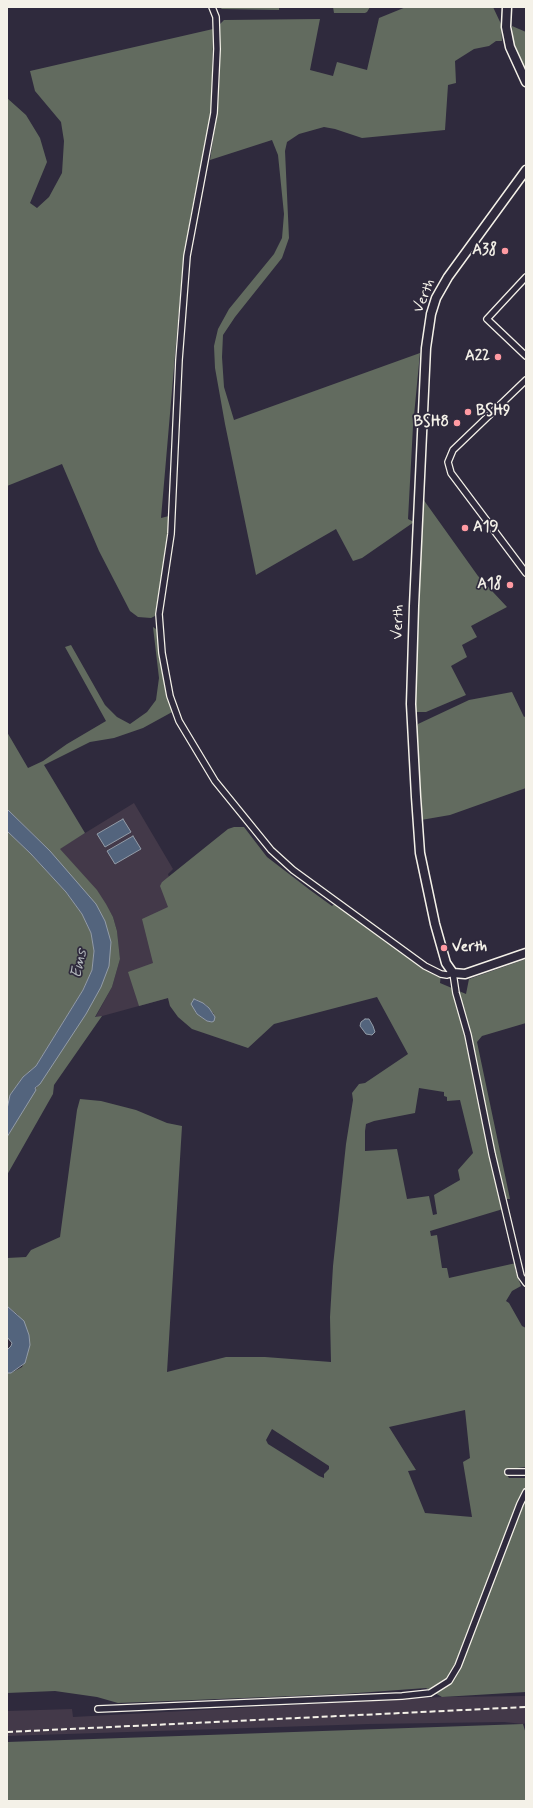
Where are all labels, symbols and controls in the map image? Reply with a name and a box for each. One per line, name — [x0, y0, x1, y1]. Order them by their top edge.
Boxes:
place label: A38 — [472, 242, 497, 260]
marker: A38 — [500, 246, 510, 256]
street label: Verth — [410, 276, 440, 316]
place label: A22 — [465, 348, 490, 366]
marker: A22 — [493, 352, 503, 362]
place label: BSH9 — [476, 403, 510, 421]
marker: BSH9 — [463, 407, 473, 417]
place label: BSH8 — [414, 414, 449, 432]
marker: BSH8 — [452, 418, 462, 428]
place label: A19 — [473, 519, 498, 537]
marker: A19 — [460, 523, 470, 533]
place label: A18 — [477, 576, 502, 594]
marker: A18 — [505, 580, 515, 590]
street label: Verth — [389, 604, 409, 640]
place label: Verth — [452, 939, 487, 957]
marker: Verth — [439, 943, 449, 953]
water label: Ems — [67, 948, 93, 980]

